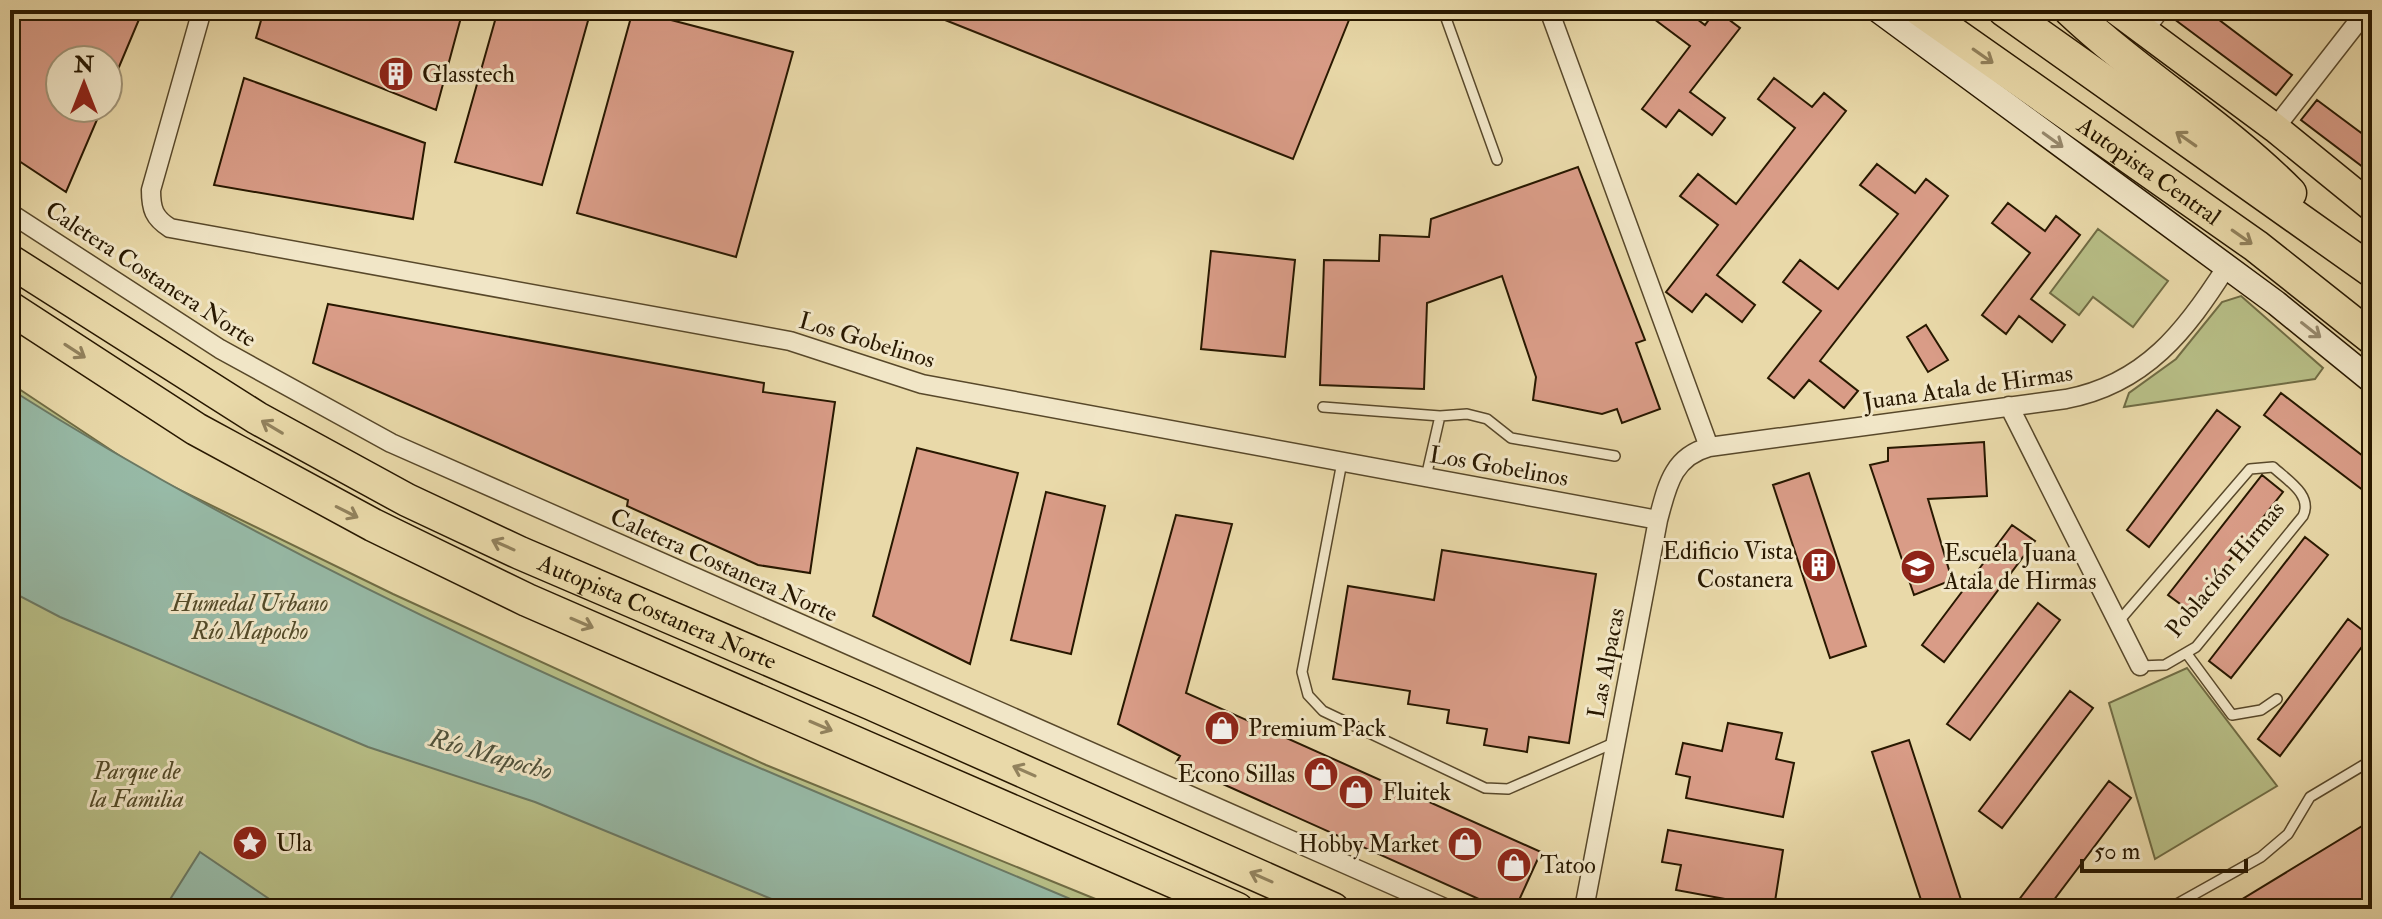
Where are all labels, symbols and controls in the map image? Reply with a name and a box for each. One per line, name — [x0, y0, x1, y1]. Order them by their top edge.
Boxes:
north arrow — [44, 44, 124, 124]
one-way arrow — [1972, 48, 1994, 64]
text: N — [73, 51, 94, 79]
building icon: Glasstech — [377, 55, 415, 93]
place label: Glasstech — [422, 59, 515, 90]
street label: Autopista Central — [2070, 110, 2227, 233]
one-way arrow — [2042, 131, 2063, 148]
one-way arrow — [2176, 131, 2198, 147]
street label: Caletera Costanera Norte — [39, 195, 262, 354]
one-way arrow — [2231, 229, 2253, 245]
street label: Los Gobelinos — [795, 305, 939, 376]
one-way arrow — [2300, 321, 2321, 339]
one-way arrow — [64, 342, 86, 359]
street label: Juana Atala de Hirmas — [1860, 357, 2075, 418]
one-way arrow — [261, 418, 284, 434]
street label: Los Gobelinos — [1427, 439, 1571, 494]
street label: Población Hirmas — [2159, 495, 2292, 644]
street label: Caletera Costanera Norte — [605, 501, 842, 630]
one-way arrow — [334, 505, 358, 520]
place label: Edificio Vista Costanera — [1663, 536, 1794, 595]
one-way arrow — [491, 537, 516, 552]
place label: Escuela Juana Atala de Hirmas — [1943, 538, 2097, 597]
building icon: Edificio Vista Costanera — [1800, 546, 1838, 584]
street label: Autopista Costanera Norte — [532, 547, 781, 677]
school or university icon: Escuela Juana Atala de Hirmas — [1899, 548, 1937, 586]
park label: Humedal Urbano Río Mapocho — [171, 588, 328, 647]
street label: Las Alpacas — [1581, 605, 1632, 721]
one-way arrow — [569, 617, 594, 632]
shop icon: Premium Pack — [1203, 709, 1241, 747]
place label: Premium Pack — [1248, 713, 1387, 744]
one-way arrow — [808, 719, 832, 734]
water label: Río Mapocho — [425, 722, 556, 788]
shop icon: Econo Sillas — [1302, 755, 1340, 793]
park label: Parque de la Familia — [89, 756, 184, 815]
place label: Econo Sillas — [1178, 759, 1295, 790]
one-way arrow — [1012, 763, 1037, 778]
shop icon: Fluitek — [1337, 773, 1375, 811]
place label: Fluitek — [1382, 777, 1452, 808]
scale bar — [2082, 823, 2246, 873]
place icon: Ula — [231, 824, 269, 862]
shop icon: Hobby Market — [1446, 825, 1484, 863]
place label: Ula — [276, 828, 313, 859]
place label: Hobby Market — [1298, 829, 1439, 860]
text: 50 m — [2094, 836, 2141, 867]
shop icon: Tatoo — [1495, 846, 1533, 884]
place label: Tatoo — [1540, 850, 1596, 881]
one-way arrow — [1250, 869, 1274, 884]

